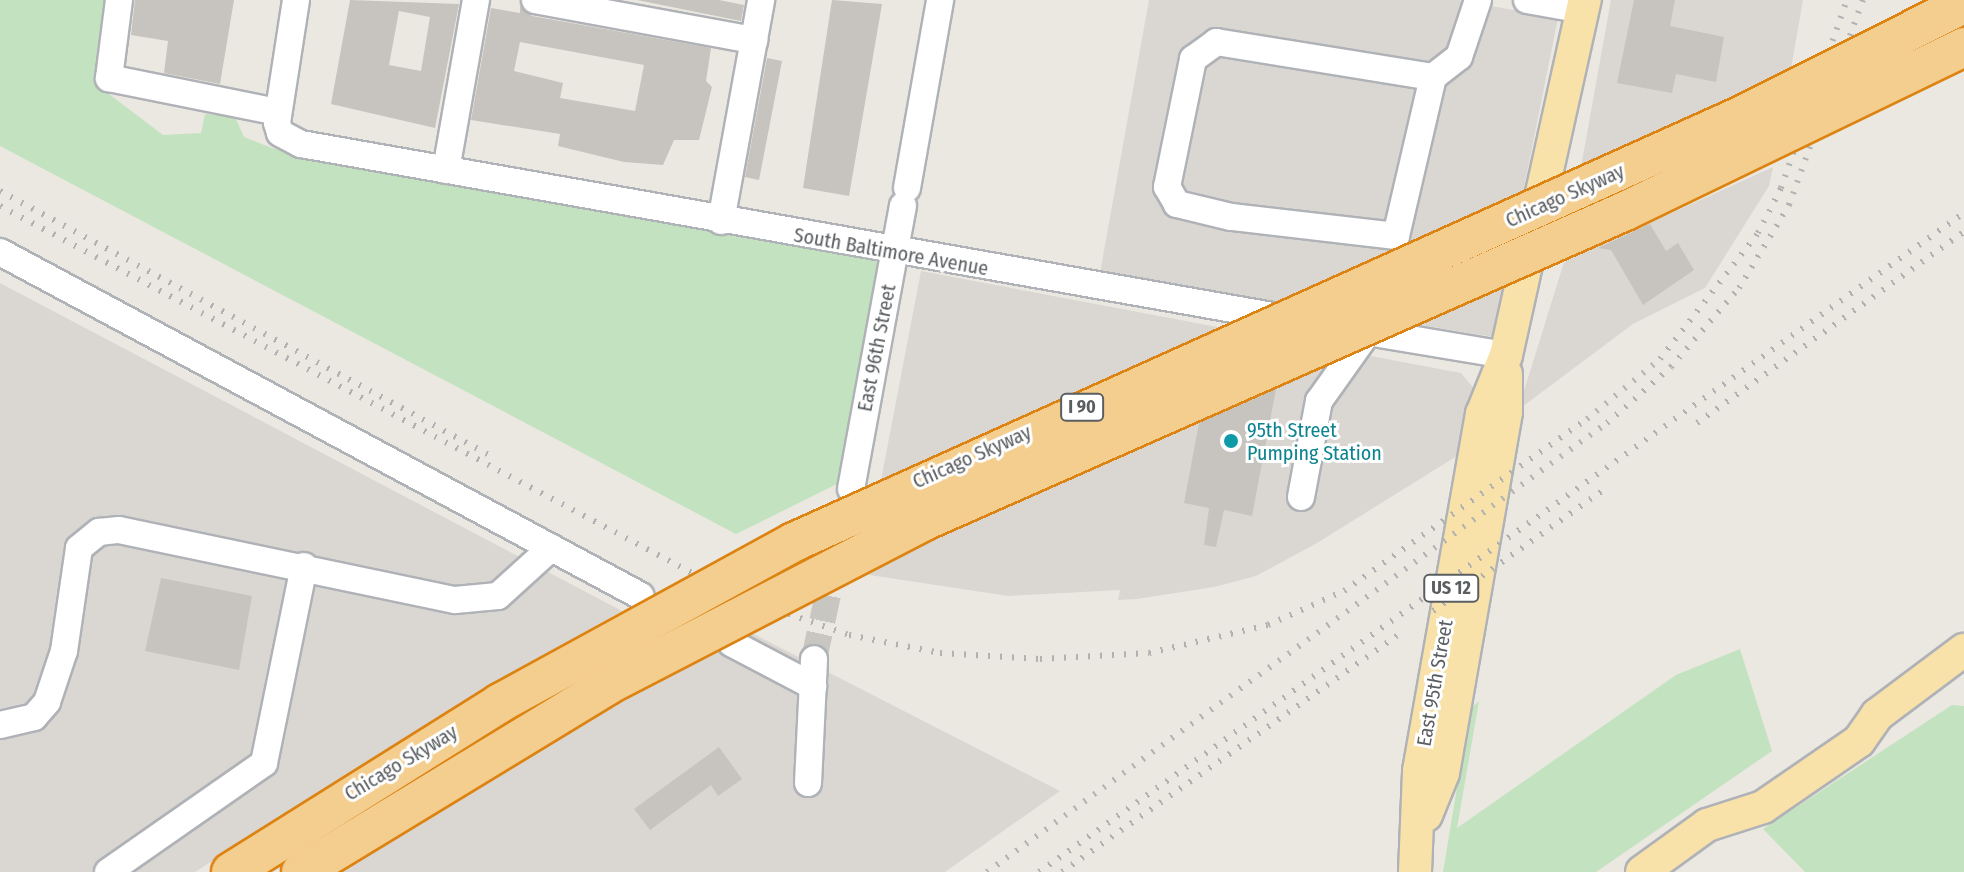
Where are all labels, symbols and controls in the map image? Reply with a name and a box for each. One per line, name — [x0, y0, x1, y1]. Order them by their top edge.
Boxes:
street label: Chicago Skyway — [1502, 159, 1628, 233]
street label: South Baltimore Avenue — [792, 223, 990, 281]
street label: East 96th Street — [853, 282, 901, 414]
road number: I 90 — [1060, 393, 1104, 421]
place label: 95th Street Pumping Station — [1247, 418, 1382, 465]
street label: Chicago Skyway — [909, 420, 1035, 494]
marker: 95th Street Pumping Station — [1222, 432, 1240, 450]
road number: US 12 — [1423, 574, 1479, 602]
street label: East 95th Street — [1412, 618, 1458, 748]
street label: Chicago Skyway — [340, 720, 462, 806]

